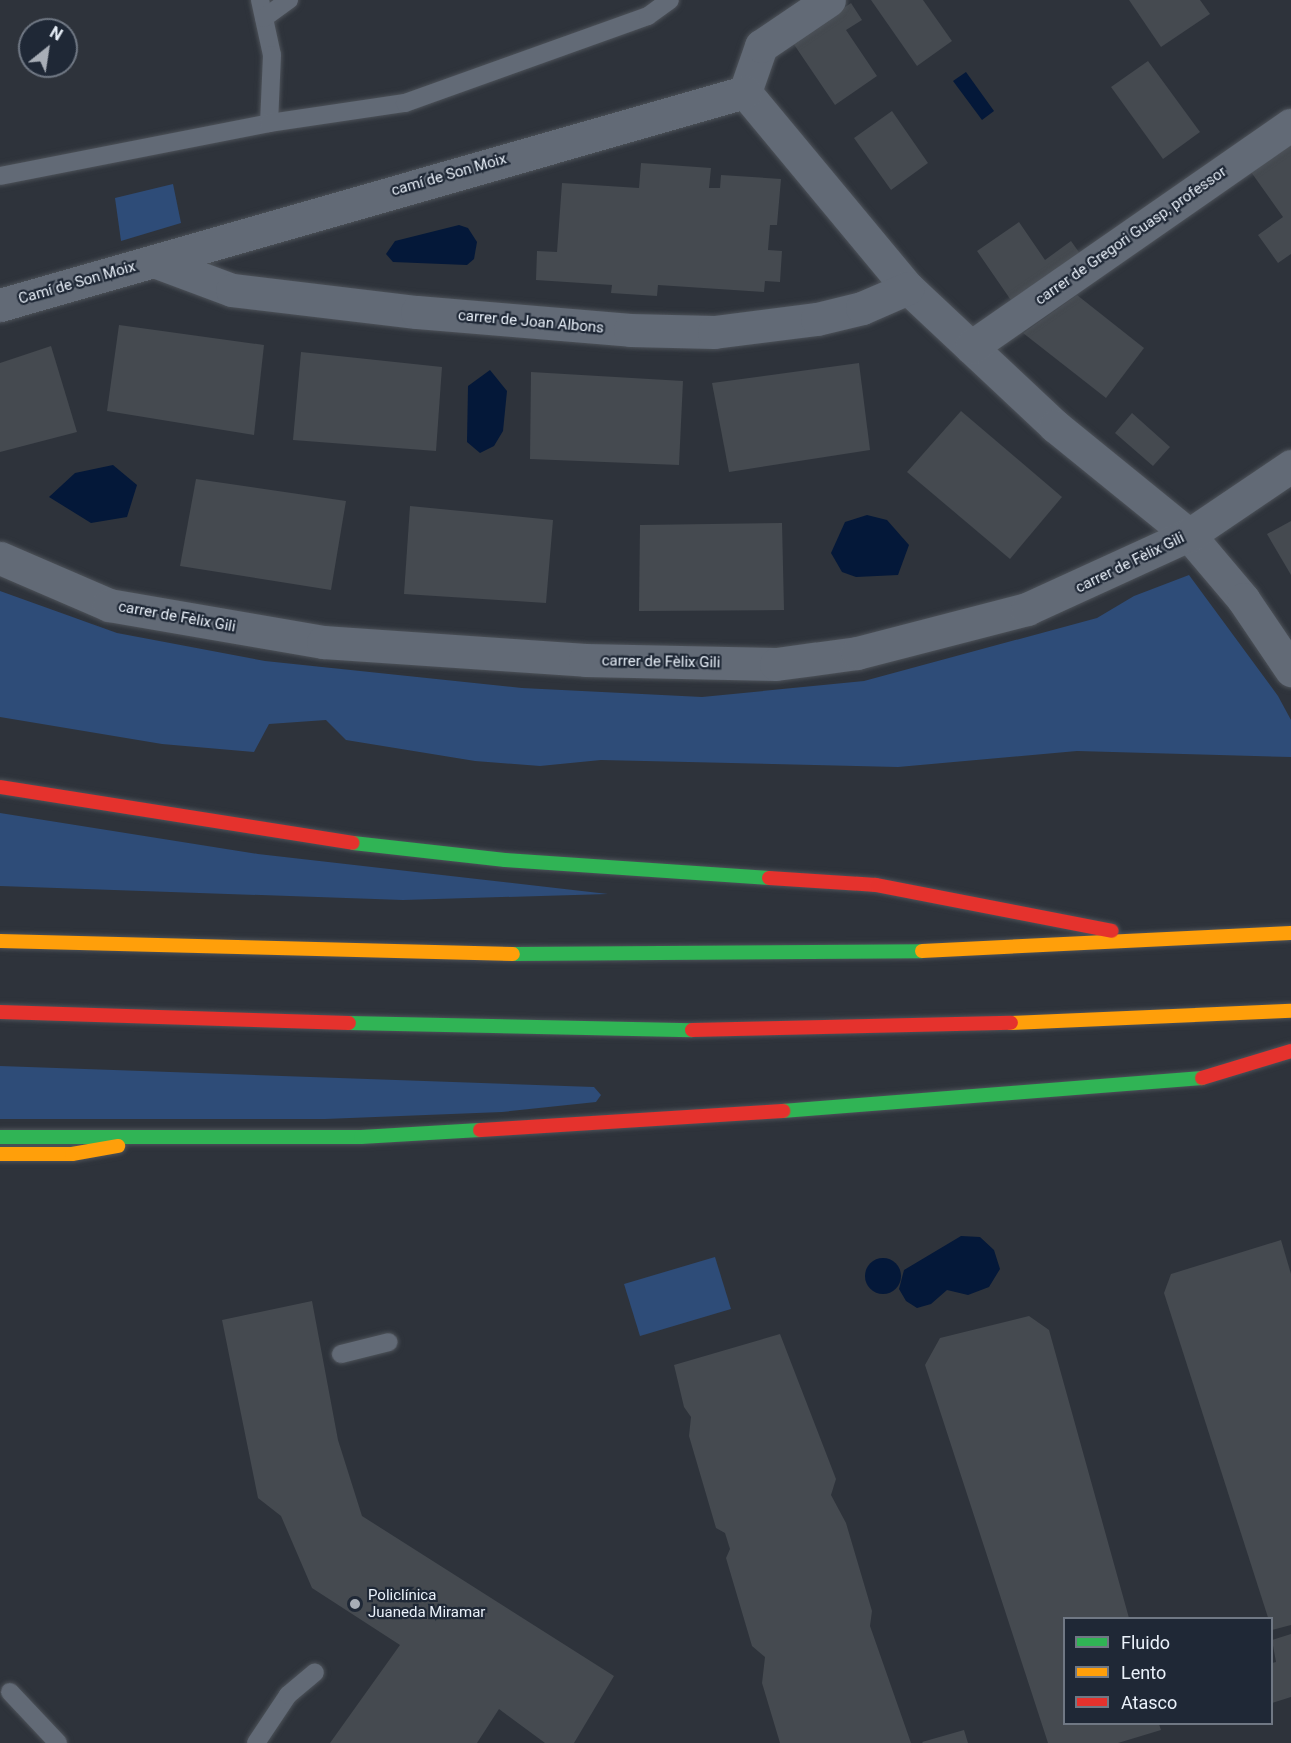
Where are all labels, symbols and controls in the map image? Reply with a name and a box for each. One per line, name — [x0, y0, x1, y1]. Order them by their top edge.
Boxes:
north arrow — [18, 18, 78, 78]
text: N — [47, 23, 66, 45]
street label: camí de Son Moix — [389, 150, 509, 200]
street label: carrer de Gregori Guasp, professor — [1032, 163, 1230, 309]
street label: Camí de Son Moix — [16, 258, 138, 308]
street label: carrer de Joan Albons — [457, 307, 605, 337]
street label: carrer de Fèlix Gili — [1073, 529, 1187, 597]
street label: carrer de Fèlix Gili — [117, 598, 237, 636]
street label: carrer de Fèlix Gili — [602, 652, 720, 672]
place label: Policlínica Juaneda Miramar — [368, 1586, 485, 1621]
marker: Policlínica Juaneda Miramar — [346, 1595, 364, 1613]
legend — [1063, 1617, 1273, 1725]
text: Fluido — [1121, 1632, 1170, 1653]
text: Lento — [1121, 1662, 1166, 1683]
text: Atasco — [1121, 1692, 1177, 1713]

